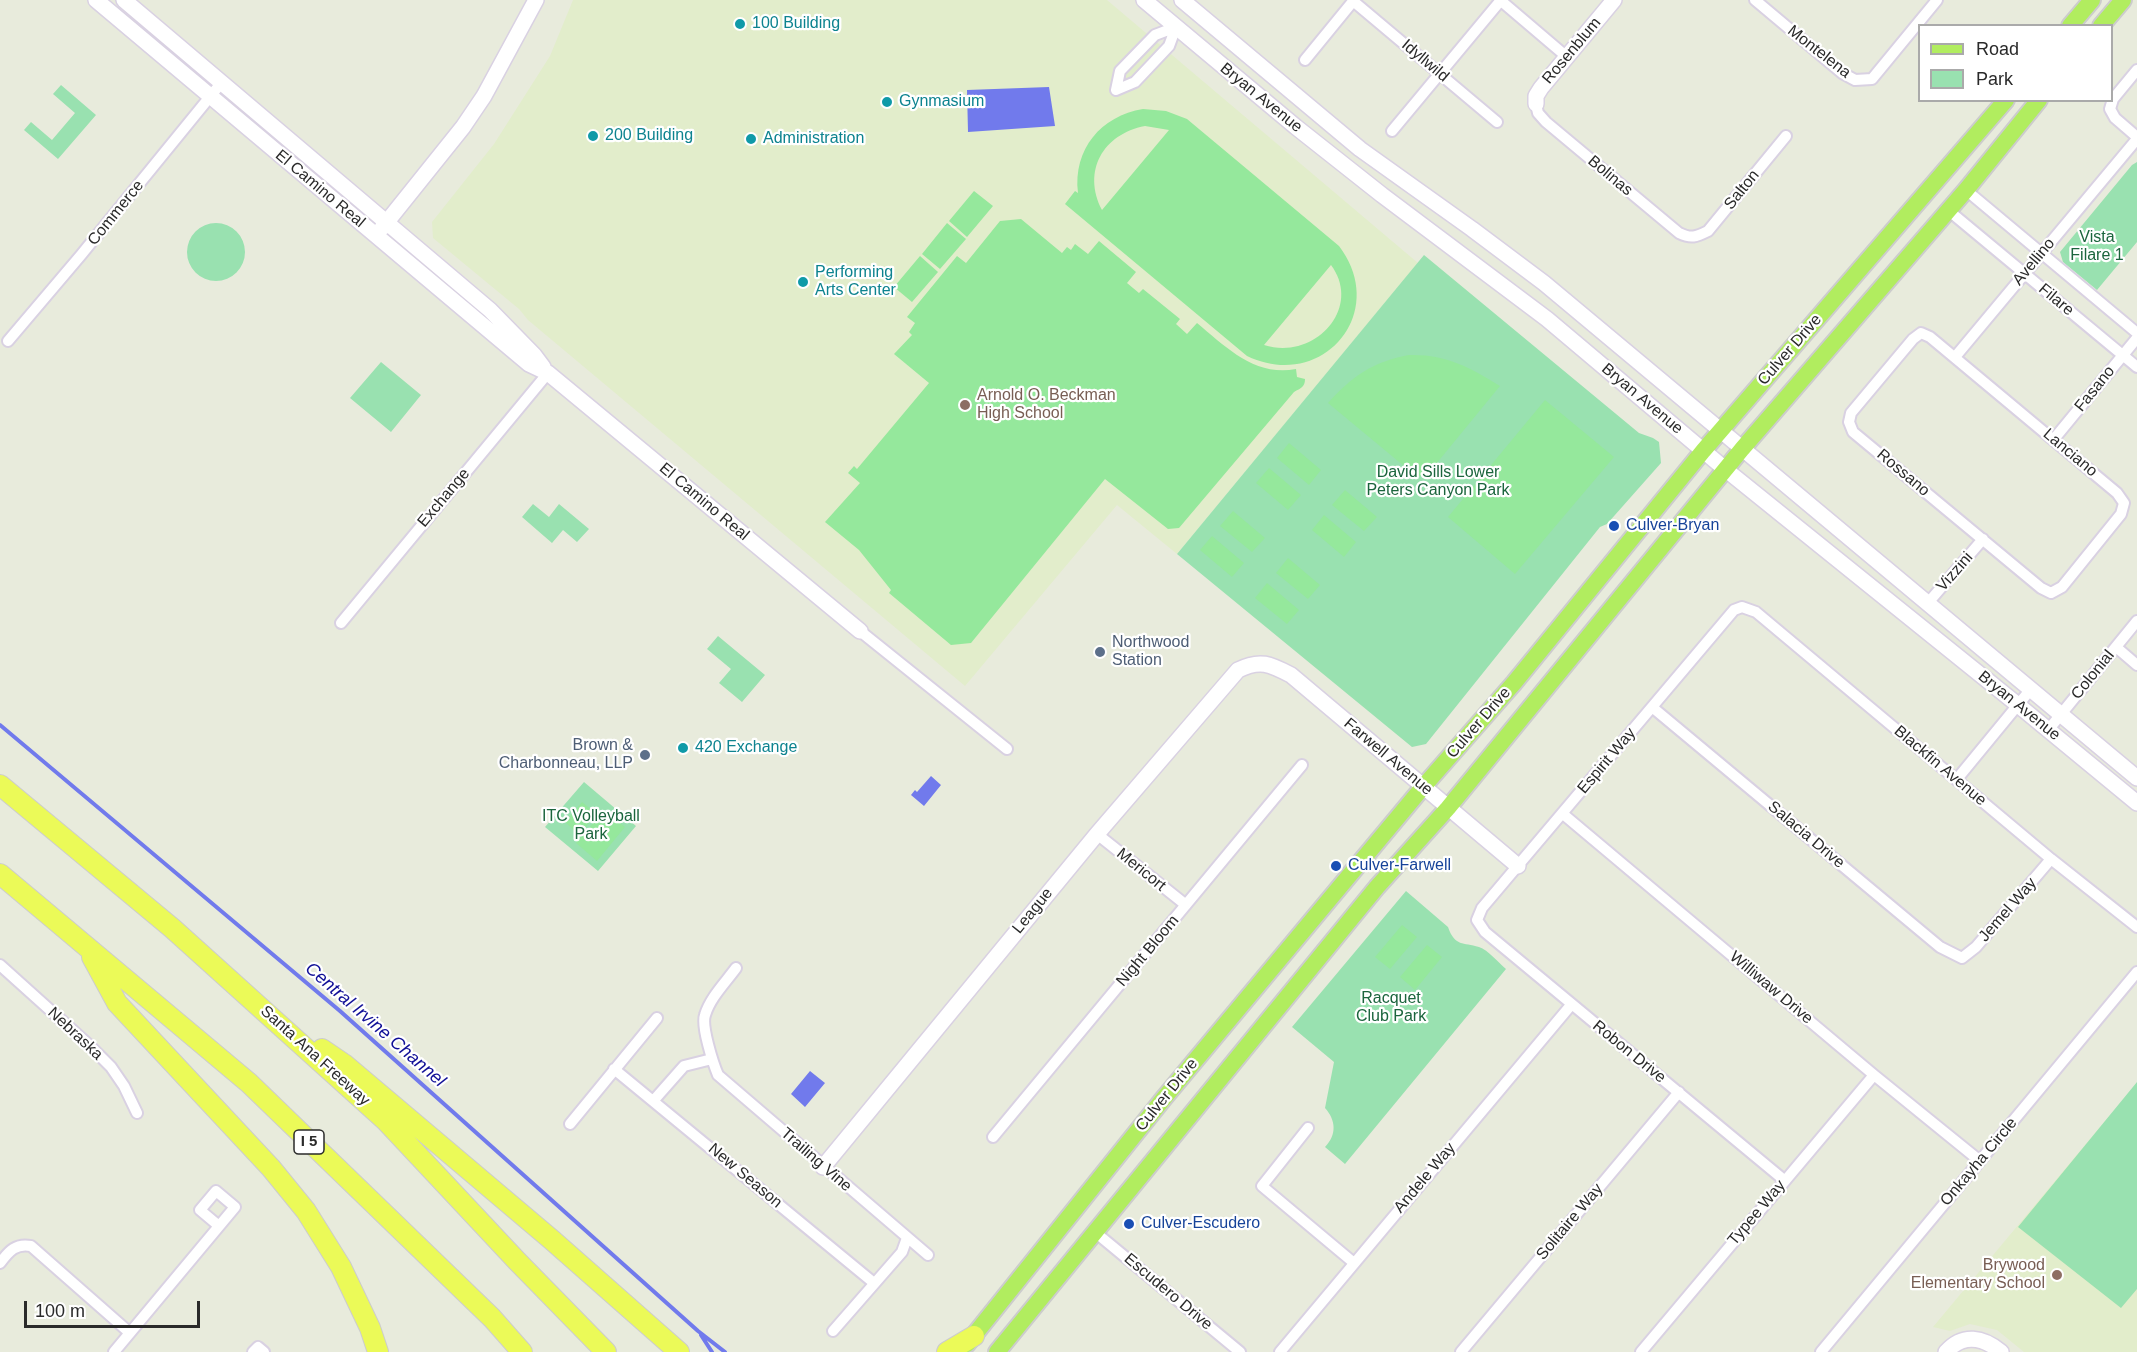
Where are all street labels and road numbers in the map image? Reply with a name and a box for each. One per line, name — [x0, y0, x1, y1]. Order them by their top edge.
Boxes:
street label: Rosenblum — [1539, 14, 1605, 88]
street label: Montelena — [1784, 21, 1854, 83]
street label: Idyllwild — [1397, 36, 1453, 86]
street label: Bryan Avenue — [1216, 59, 1306, 137]
street label: El Camino Real — [271, 146, 369, 232]
street label: Bolinas — [1584, 152, 1636, 200]
street label: Salton — [1720, 166, 1764, 214]
street label: Commerce — [84, 177, 148, 249]
street label: Avellino — [2009, 234, 2059, 290]
street label: Filare — [2035, 280, 2077, 320]
street label: Culver Drive — [1754, 310, 1826, 390]
street label: Bryan Avenue — [1597, 359, 1687, 439]
street label: Fasano — [2071, 362, 2119, 416]
street label: Lanciano — [2039, 425, 2101, 481]
street label: Rossano — [1873, 445, 1933, 501]
street label: El Camino Real — [655, 459, 753, 545]
street label: Exchange — [414, 465, 474, 531]
street label: Vizzini — [1933, 548, 1977, 596]
street label: Colonial — [2067, 646, 2119, 704]
street label: Bryan Avenue — [1974, 667, 2064, 745]
street label: Culver Drive — [1443, 683, 1515, 763]
street label: Farwell Avenue — [1340, 714, 1436, 800]
street label: Blackfin Avenue — [1890, 722, 1990, 810]
street label: Espirit Way — [1574, 724, 1640, 798]
street label: Salacia Drive — [1764, 797, 1848, 873]
street label: Mericort — [1113, 844, 1169, 896]
street label: Jemel Way — [1975, 874, 2041, 946]
street label: League — [1009, 884, 1057, 938]
street label: Night Bloom — [1113, 911, 1183, 991]
street label: Williwaw Drive — [1725, 948, 1817, 1028]
street label: Santa Ana Freeway — [256, 1002, 374, 1110]
street label: Nebraska — [43, 1004, 107, 1064]
street label: Robon Drive — [1588, 1017, 1670, 1087]
street label: Culver Drive — [1132, 1055, 1202, 1135]
street label: Onkayha Circle — [1936, 1114, 2022, 1210]
street label: Trailing Vine — [776, 1124, 856, 1196]
road number: I 5 — [294, 1130, 324, 1154]
street label: New Season — [704, 1139, 786, 1213]
street label: Andele Way — [1390, 1139, 1460, 1217]
street label: Typee Way — [1724, 1176, 1790, 1250]
street label: Solitaire Way — [1533, 1180, 1607, 1264]
street label: Escudero Drive — [1120, 1249, 1216, 1335]

